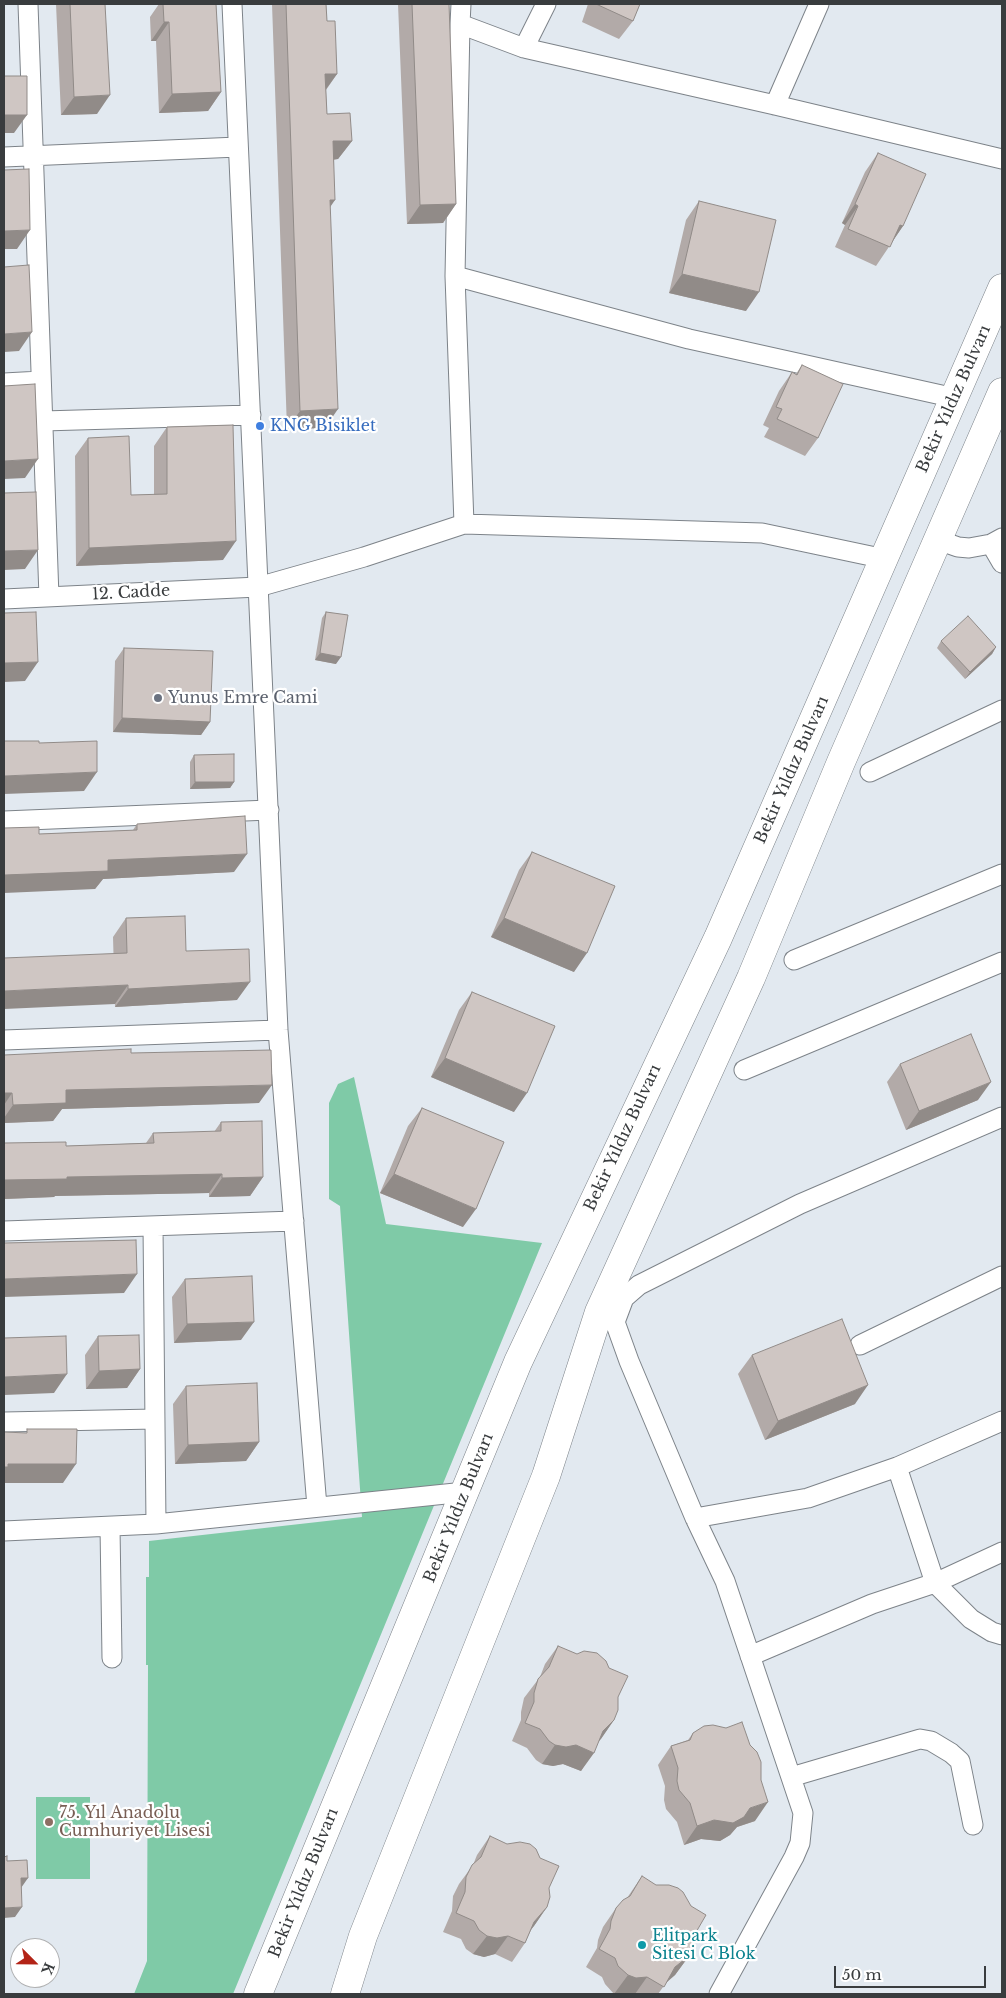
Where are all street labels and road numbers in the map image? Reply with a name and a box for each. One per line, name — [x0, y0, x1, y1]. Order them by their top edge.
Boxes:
street label: Bekir Yıldız Bulvarı — [913, 322, 995, 476]
street label: 12. Cadde — [91, 581, 171, 605]
street label: Bekir Yıldız Bulvarı — [751, 693, 833, 847]
street label: Bekir Yıldız Bulvarı — [581, 1062, 665, 1214]
street label: Bekir Yıldız Bulvarı — [420, 1430, 498, 1586]
street label: Bekir Yıldız Bulvarı — [265, 1805, 343, 1961]

